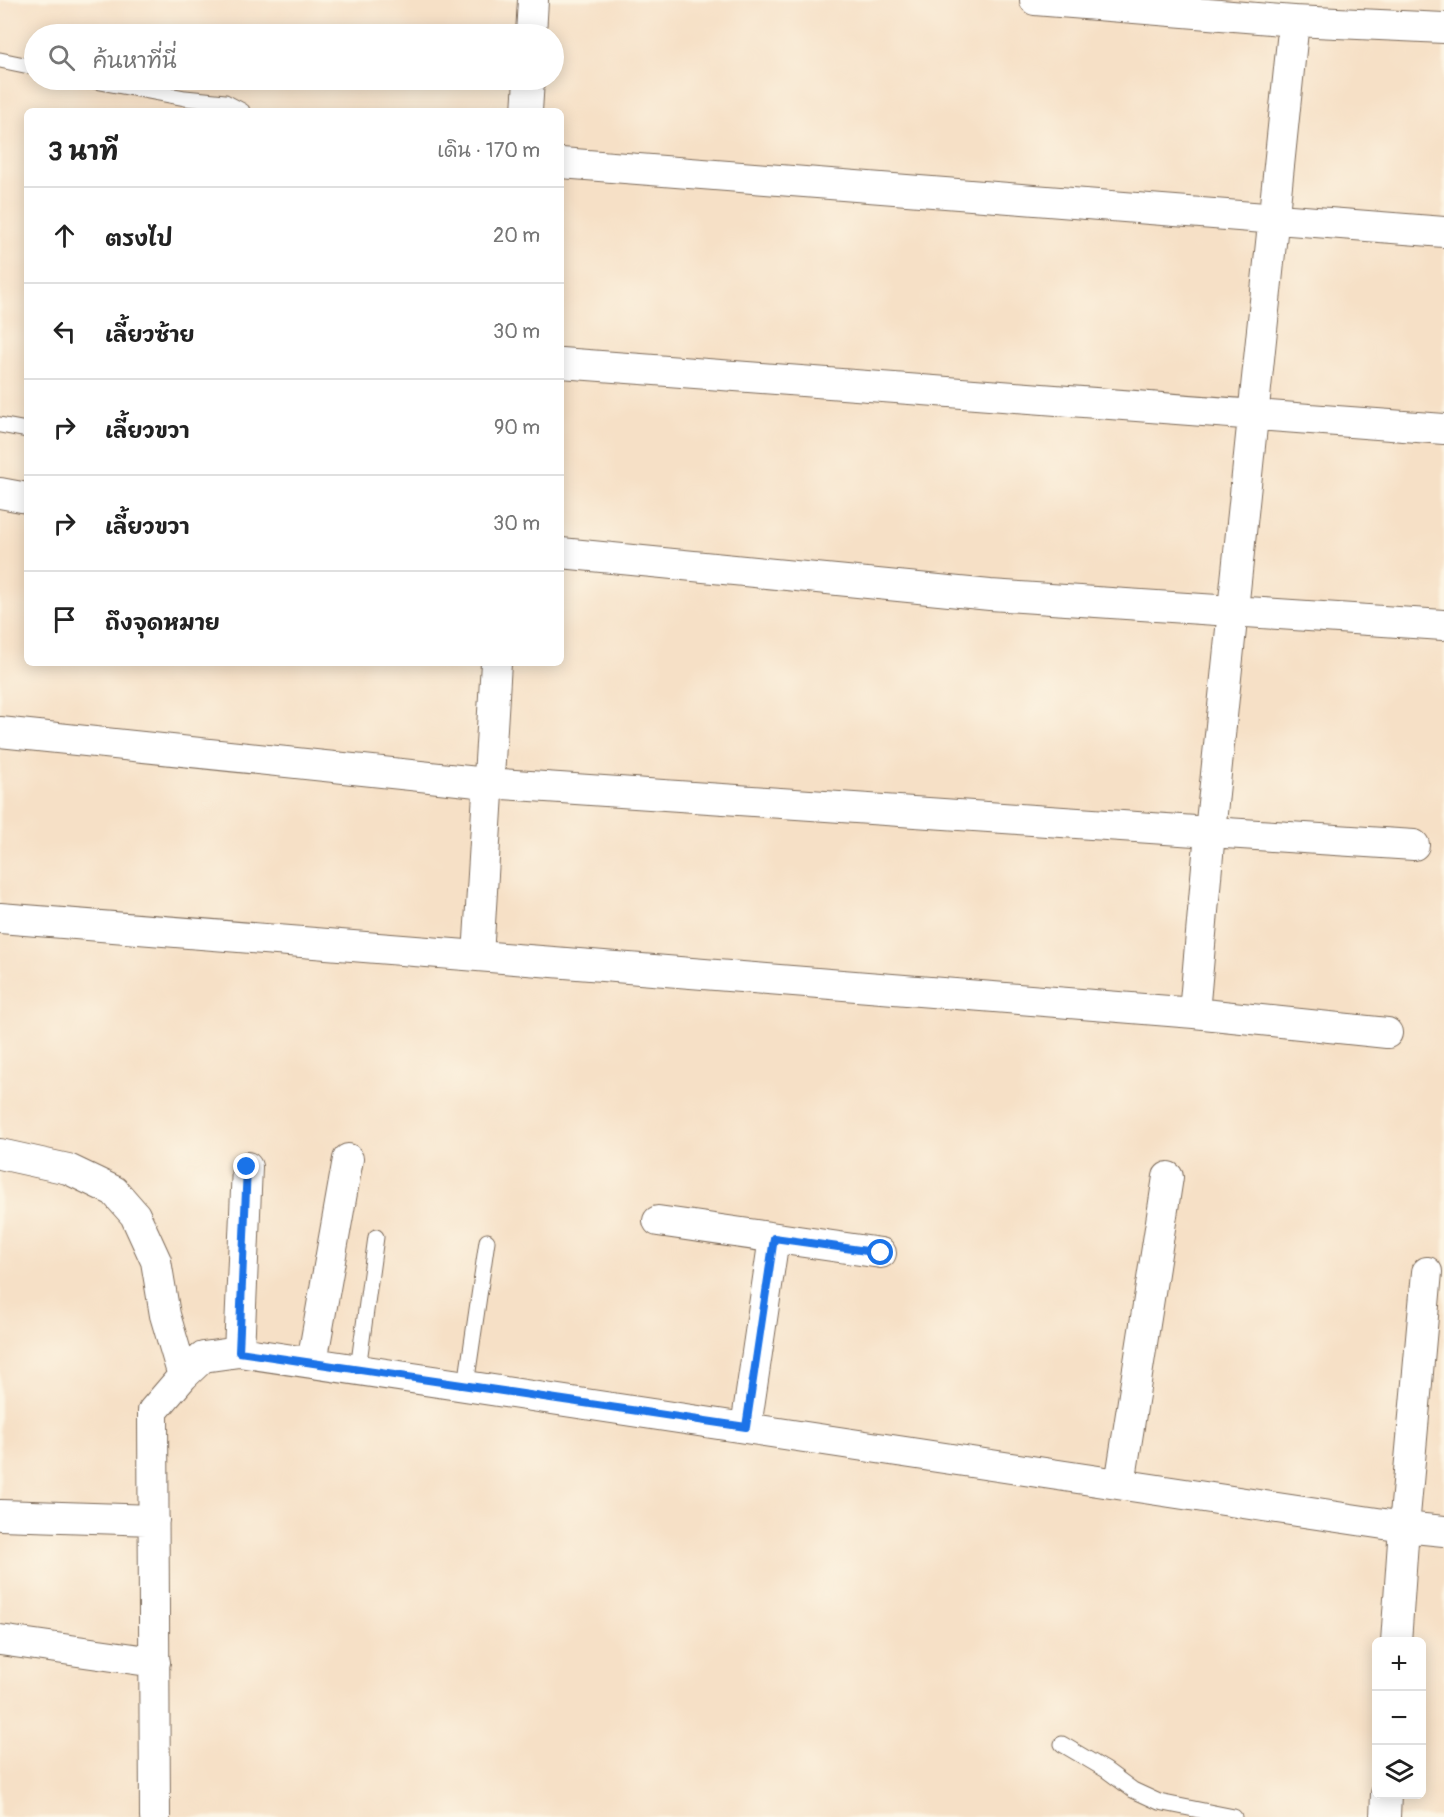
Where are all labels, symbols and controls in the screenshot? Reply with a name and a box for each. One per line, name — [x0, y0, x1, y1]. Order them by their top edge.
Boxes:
search box — [24, 24, 564, 90]
icon: search — [45, 41, 78, 74]
text: ค้นหาที่นี่ — [93, 47, 177, 75]
text: 3 นาที — [48, 136, 118, 168]
text: เดิน · 170 m — [437, 138, 540, 163]
icon: ahead — [48, 219, 81, 252]
text: 20 m — [493, 223, 540, 248]
text: ตรงไป — [105, 225, 173, 253]
icon: left — [48, 315, 81, 348]
text: 30 m — [493, 319, 540, 344]
text: เลี้ยวซ้าย — [105, 321, 195, 349]
icon: right — [48, 411, 81, 444]
text: 90 m — [494, 415, 540, 440]
text: เลี้ยวขวา — [105, 417, 189, 445]
icon: right — [48, 507, 81, 540]
text: 30 m — [493, 511, 540, 536]
text: เลี้ยวขวา — [105, 513, 189, 541]
icon: arrive — [48, 603, 81, 636]
text: ถึงจุดหมาย — [105, 609, 220, 637]
route end — [233, 1153, 259, 1179]
route start — [867, 1239, 893, 1265]
map controls — [1372, 1637, 1426, 1799]
button: + — [1372, 1637, 1426, 1691]
button: − — [1372, 1691, 1426, 1745]
button: layers — [1372, 1745, 1426, 1799]

